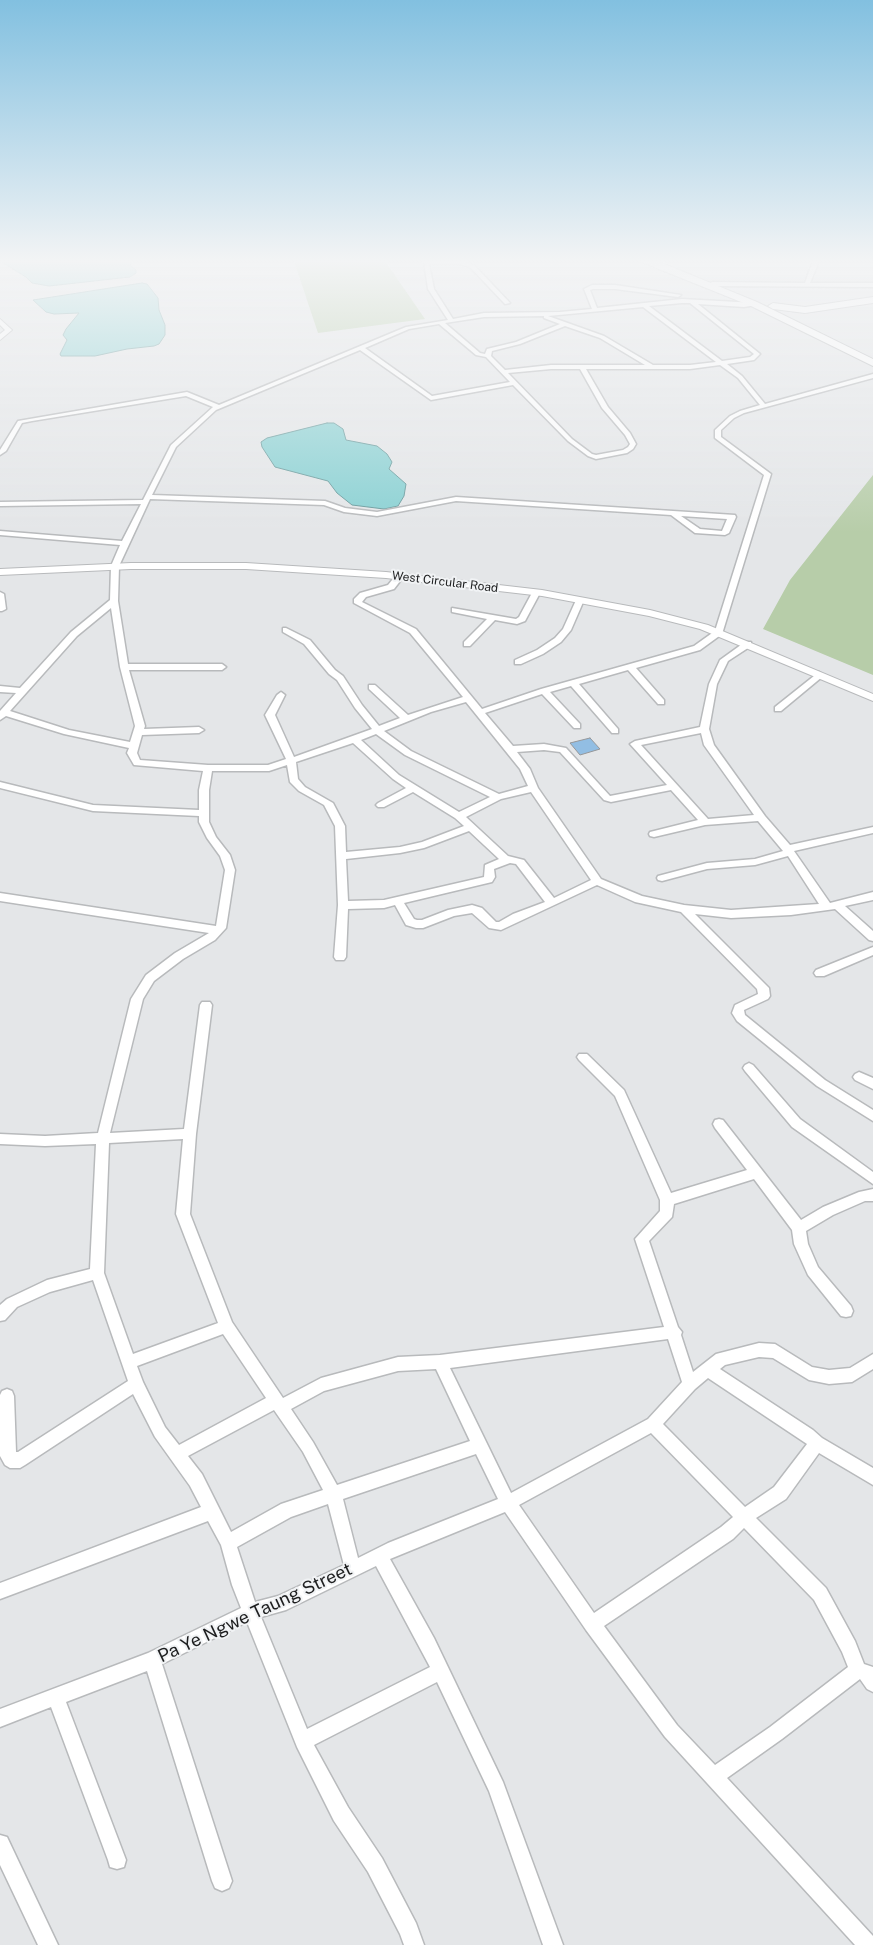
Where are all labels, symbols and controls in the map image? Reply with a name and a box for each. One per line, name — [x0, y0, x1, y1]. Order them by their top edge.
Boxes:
street label: West Circular Road — [391, 568, 499, 596]
street label: Pa Ye Ngwe Taung Street — [154, 1558, 356, 1668]

